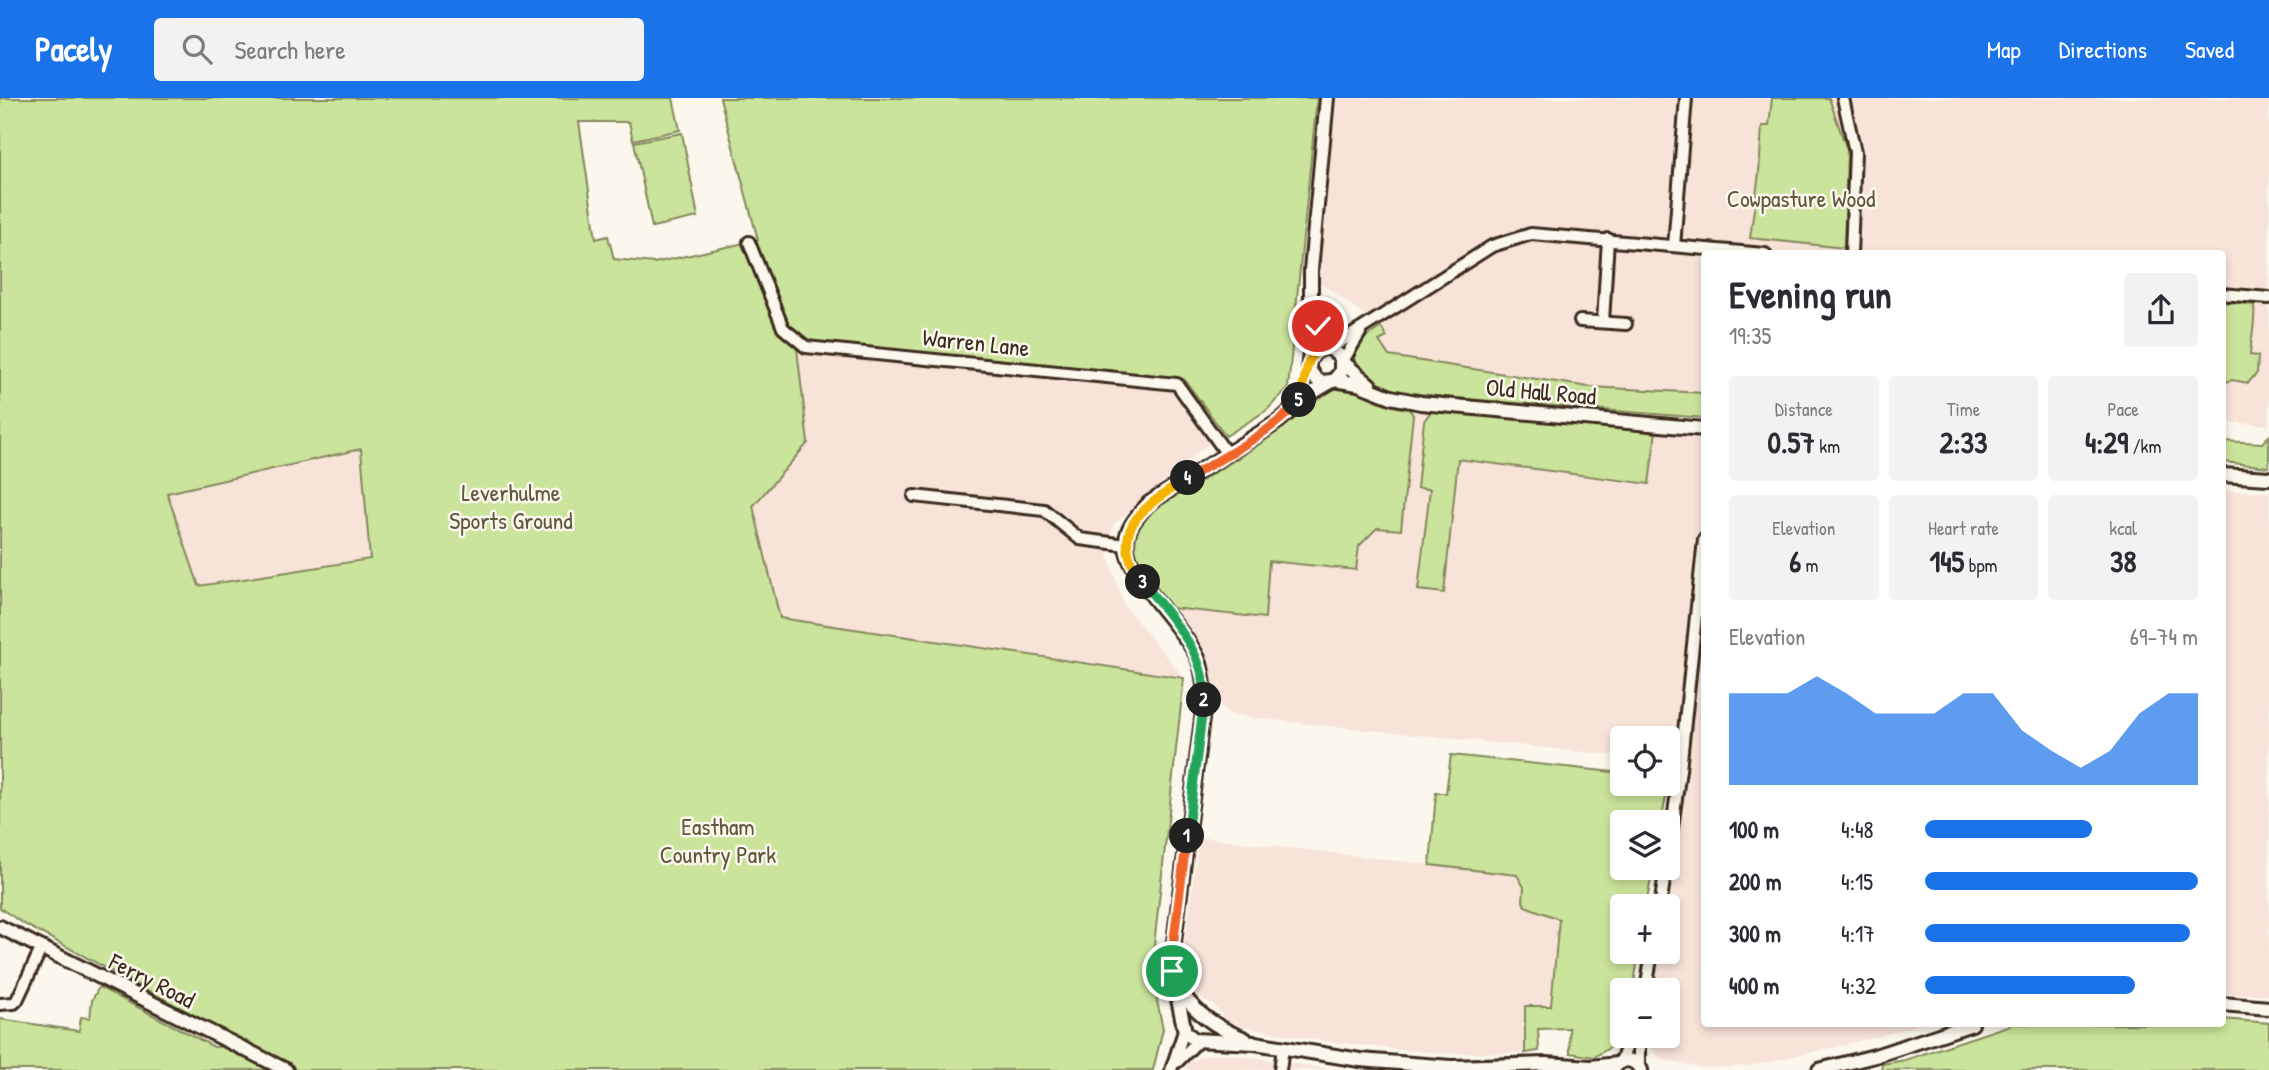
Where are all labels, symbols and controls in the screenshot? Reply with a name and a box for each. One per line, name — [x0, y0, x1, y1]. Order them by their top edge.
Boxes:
search box — [154, 18, 644, 81]
text: Pacely — [35, 27, 112, 71]
icon: search — [178, 30, 216, 68]
text: Search here — [234, 32, 346, 67]
text: Map — [1987, 33, 2021, 65]
text: Directions — [2059, 33, 2147, 65]
text: Saved — [2185, 33, 2234, 65]
park label: Cowpasture Wood — [1727, 182, 1875, 214]
text: Evening run — [1729, 268, 1892, 320]
button: share — [2124, 273, 2198, 347]
pin — [1288, 296, 1348, 356]
icon: check — [1299, 307, 1337, 345]
street label: Warren Lane — [921, 320, 1032, 364]
text: 19:35 — [1729, 320, 1771, 351]
street label: Old Hall Road — [1485, 370, 1597, 412]
pin: 5 — [1282, 382, 1316, 418]
text: 5 — [1294, 386, 1303, 412]
text: Distance — [1775, 396, 1833, 422]
text: Time — [1947, 396, 1980, 422]
text: Pace — [2107, 396, 2139, 422]
text: 0.57 — [1768, 422, 1815, 462]
text: 2:33 — [1940, 422, 1987, 462]
text: 4:29 — [2085, 422, 2128, 462]
text: km — [1815, 433, 1840, 459]
text: /km — [2128, 433, 2161, 459]
pin: 4 — [1170, 460, 1206, 496]
text: 4 — [1184, 464, 1191, 490]
park label: Leverhulme Sports Ground — [449, 476, 573, 536]
text: Elevation — [1772, 515, 1835, 541]
text: Heart rate — [1928, 515, 1999, 541]
text: kcal — [2109, 515, 2137, 541]
text: 6 — [1789, 541, 1801, 581]
text: 145 — [1929, 541, 1964, 581]
text: 38 — [2110, 541, 2136, 581]
text: m — [1801, 552, 1818, 578]
text: bpm — [1964, 552, 1998, 578]
pin: 3 — [1126, 564, 1160, 600]
text: 3 — [1138, 568, 1147, 594]
text: Elevation — [1729, 621, 1805, 652]
text: 69–74 m — [2130, 621, 2198, 652]
pin: 2 — [1186, 682, 1222, 718]
text: 2 — [1199, 686, 1208, 712]
map controls — [1610, 726, 1680, 1048]
button: locate — [1610, 726, 1680, 796]
park label: Eastham Country Park — [660, 810, 776, 870]
button: layers — [1610, 810, 1680, 880]
text: 100 m — [1729, 814, 1779, 845]
text: 4:48 — [1841, 814, 1874, 845]
pin: 1 — [1170, 818, 1204, 854]
text: 1 — [1183, 822, 1190, 848]
text: 200 m — [1729, 866, 1781, 897]
text: 4:15 — [1841, 866, 1873, 897]
button: + — [1610, 894, 1680, 964]
text: 300 m — [1729, 918, 1781, 949]
text: 4:17 — [1841, 918, 1875, 949]
pin — [1142, 941, 1202, 1001]
street label: Ferry Road — [103, 945, 201, 1015]
icon: arrive — [1153, 952, 1191, 990]
text: 400 m — [1729, 970, 1779, 1001]
text: 4:32 — [1841, 970, 1876, 1001]
button: − — [1610, 978, 1680, 1048]

